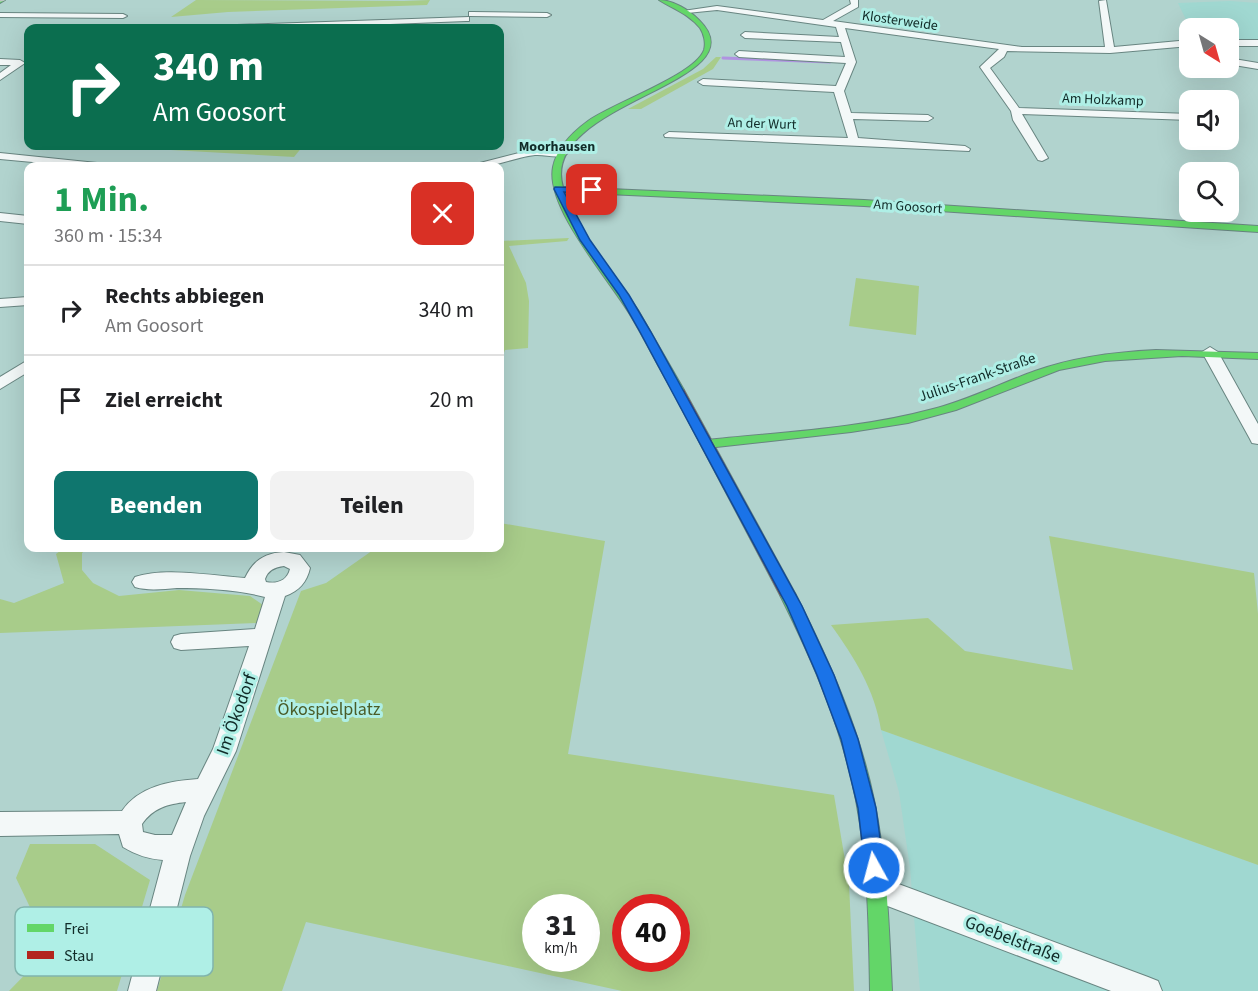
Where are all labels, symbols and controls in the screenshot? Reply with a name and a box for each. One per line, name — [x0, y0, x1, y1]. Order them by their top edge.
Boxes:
street label: Klosterweide — [861, 6, 939, 36]
north arrow — [1179, 18, 1239, 78]
map controls — [1179, 18, 1239, 222]
text: 340 m — [153, 37, 264, 97]
icon: right — [54, 48, 132, 126]
street label: Am Holzkamp — [1062, 89, 1144, 111]
button: sound — [1179, 90, 1239, 150]
text: Am Goosort — [153, 93, 286, 132]
street label: An der Wurt — [727, 113, 797, 135]
district label: Moorhausen — [519, 137, 595, 157]
button: search — [1179, 162, 1239, 222]
pin — [566, 164, 617, 215]
icon: arrive — [575, 173, 608, 206]
text: 1 Min. — [54, 174, 149, 225]
button: close — [411, 182, 474, 245]
street label: Am Goosort — [873, 195, 943, 219]
text: 360 m · 15:34 — [54, 222, 162, 250]
text: Rechts abbiegen — [105, 280, 264, 312]
icon: right — [54, 294, 87, 327]
text: 340 m — [419, 294, 474, 326]
text: Am Goosort — [105, 312, 203, 340]
street label: Julius-Frank-Straße — [916, 348, 1038, 407]
icon: arrive — [54, 384, 87, 417]
text: Ziel erreicht — [105, 384, 223, 416]
text: 20 m — [429, 384, 474, 416]
button: Beenden — [54, 471, 258, 540]
button: Teilen — [270, 471, 474, 540]
street label: Im Ökodorf — [210, 669, 263, 758]
park label: Ökospielplatz — [278, 697, 381, 722]
position arrow — [842, 836, 906, 900]
speed limit sign: 40 — [612, 894, 690, 972]
text: 31 — [545, 904, 577, 947]
legend — [15, 907, 213, 976]
street label: Goebelstraße — [961, 910, 1064, 969]
text: Frei — [64, 918, 89, 940]
text: km/h — [544, 938, 578, 959]
text: Stau — [64, 945, 94, 967]

